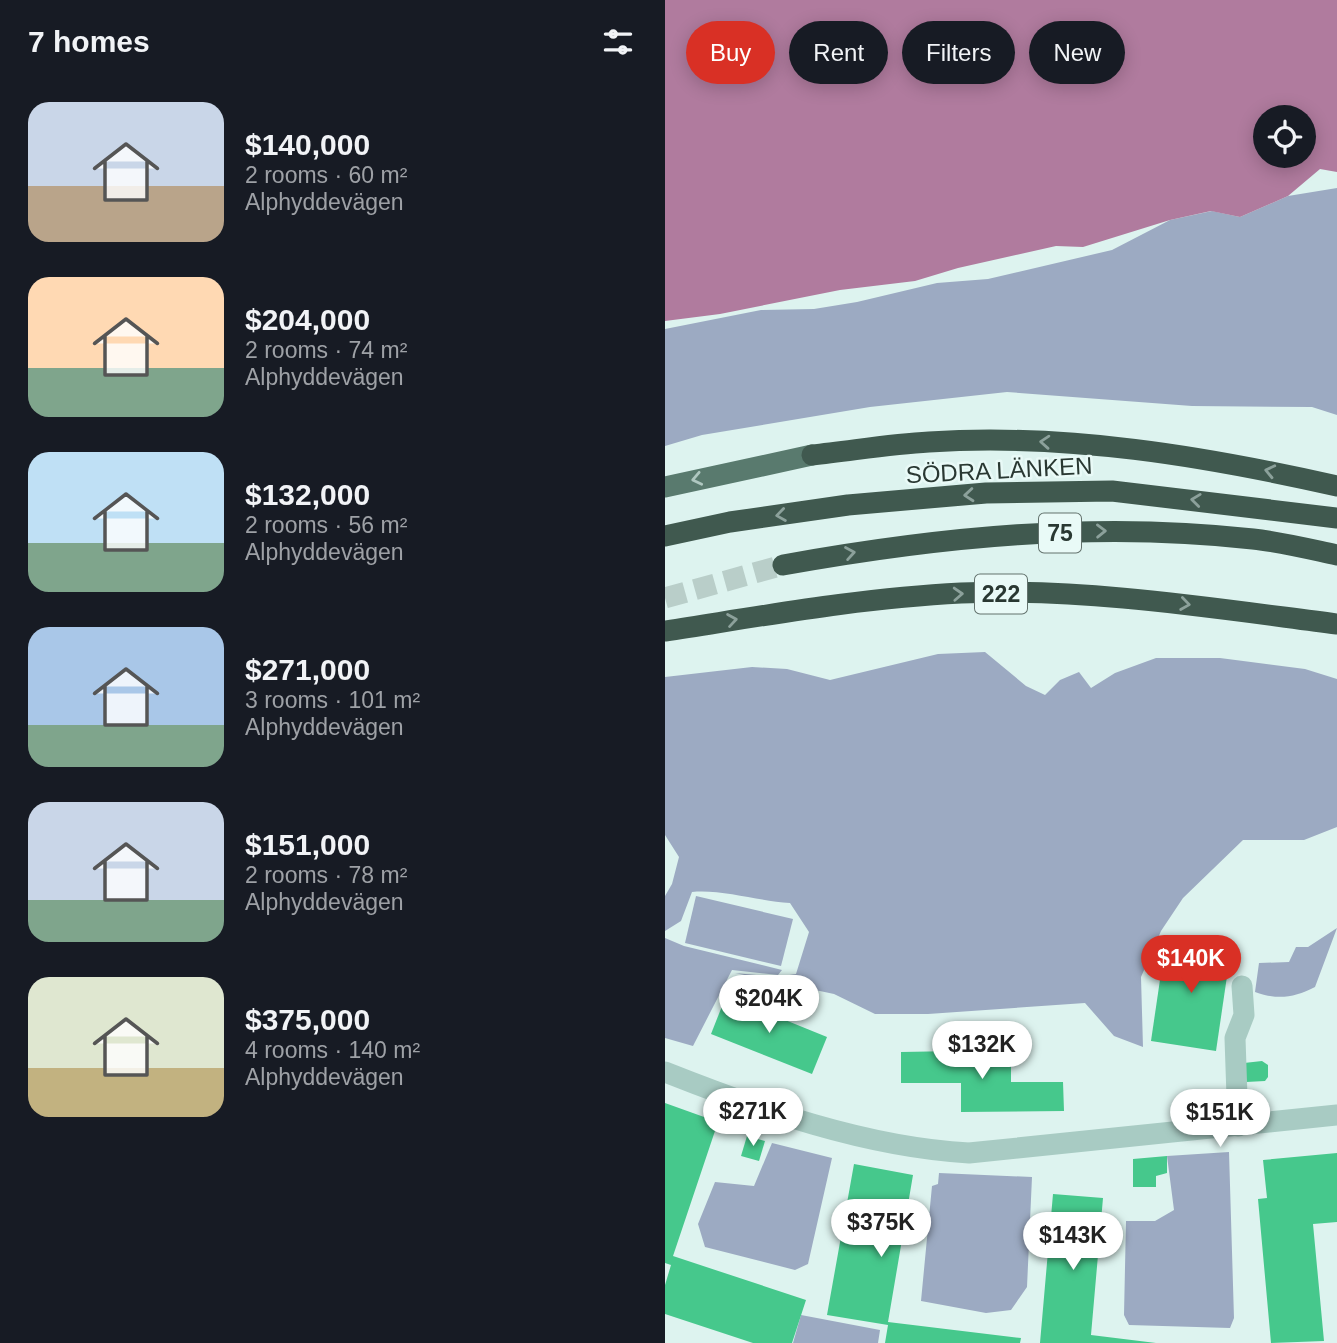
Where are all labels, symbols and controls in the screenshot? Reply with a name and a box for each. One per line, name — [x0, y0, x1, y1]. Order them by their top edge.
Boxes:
chip: Buy — [686, 21, 775, 84]
chip: Rent — [789, 21, 888, 84]
chip: Filters — [902, 21, 1015, 84]
chip: New — [1029, 21, 1125, 84]
icon: filters — [599, 23, 637, 61]
text: 7 homes — [28, 25, 150, 58]
map controls — [1253, 105, 1316, 168]
button: locate — [1253, 105, 1316, 168]
text: $140,000 — [245, 128, 370, 161]
icon: home — [84, 130, 168, 214]
text: 2 rooms · 60 m² — [245, 162, 407, 188]
text: Alphyddevägen — [245, 189, 404, 215]
text: $204,000 — [245, 303, 370, 336]
icon: home — [84, 305, 168, 389]
text: 2 rooms · 74 m² — [245, 337, 407, 363]
text: Alphyddevägen — [245, 364, 404, 390]
one-way arrow — [1039, 435, 1050, 450]
street label: SÖDRA LÄNKEN — [905, 452, 1093, 488]
one-way arrow — [1264, 464, 1276, 479]
one-way arrow — [691, 471, 703, 486]
text: $132,000 — [245, 478, 370, 511]
icon: home — [84, 480, 168, 564]
one-way arrow — [964, 487, 975, 502]
one-way arrow — [1190, 493, 1202, 508]
one-way arrow — [775, 507, 787, 522]
text: 2 rooms · 56 m² — [245, 512, 407, 538]
road number: 75 — [1039, 513, 1081, 552]
one-way arrow — [1096, 523, 1107, 539]
text: Alphyddevägen — [245, 539, 404, 565]
one-way arrow — [844, 546, 856, 561]
road number: 222 — [975, 574, 1027, 614]
one-way arrow — [953, 587, 964, 602]
one-way arrow — [1179, 596, 1191, 611]
one-way arrow — [727, 613, 738, 628]
text: $271,000 — [245, 653, 370, 686]
icon: home — [84, 655, 168, 739]
text: 3 rooms · 101 m² — [245, 687, 420, 713]
text: Alphyddevägen — [245, 714, 404, 740]
text: $151,000 — [245, 828, 370, 861]
icon: home — [84, 830, 168, 914]
text: 2 rooms · 78 m² — [245, 862, 407, 888]
text: Alphyddevägen — [245, 889, 404, 915]
pin: $140K — [1142, 936, 1240, 995]
text: $140K — [1157, 945, 1225, 971]
pin: $204K — [720, 976, 818, 1035]
text: $204K — [735, 985, 803, 1011]
text: $375,000 — [245, 1003, 370, 1036]
icon: home — [84, 1005, 168, 1089]
pin: $132K — [933, 1021, 1031, 1081]
text: $132K — [948, 1031, 1016, 1057]
text: 4 rooms · 140 m² — [245, 1037, 420, 1063]
text: Alphyddevägen — [245, 1064, 404, 1090]
pin: $271K — [704, 1088, 802, 1148]
pin: $151K — [1171, 1090, 1269, 1149]
text: $271K — [719, 1098, 787, 1124]
text: $151K — [1186, 1099, 1254, 1125]
pin: $375K — [832, 1200, 930, 1259]
text: $375K — [847, 1209, 915, 1235]
pin: $143K — [1024, 1212, 1122, 1272]
text: $143K — [1039, 1222, 1107, 1248]

